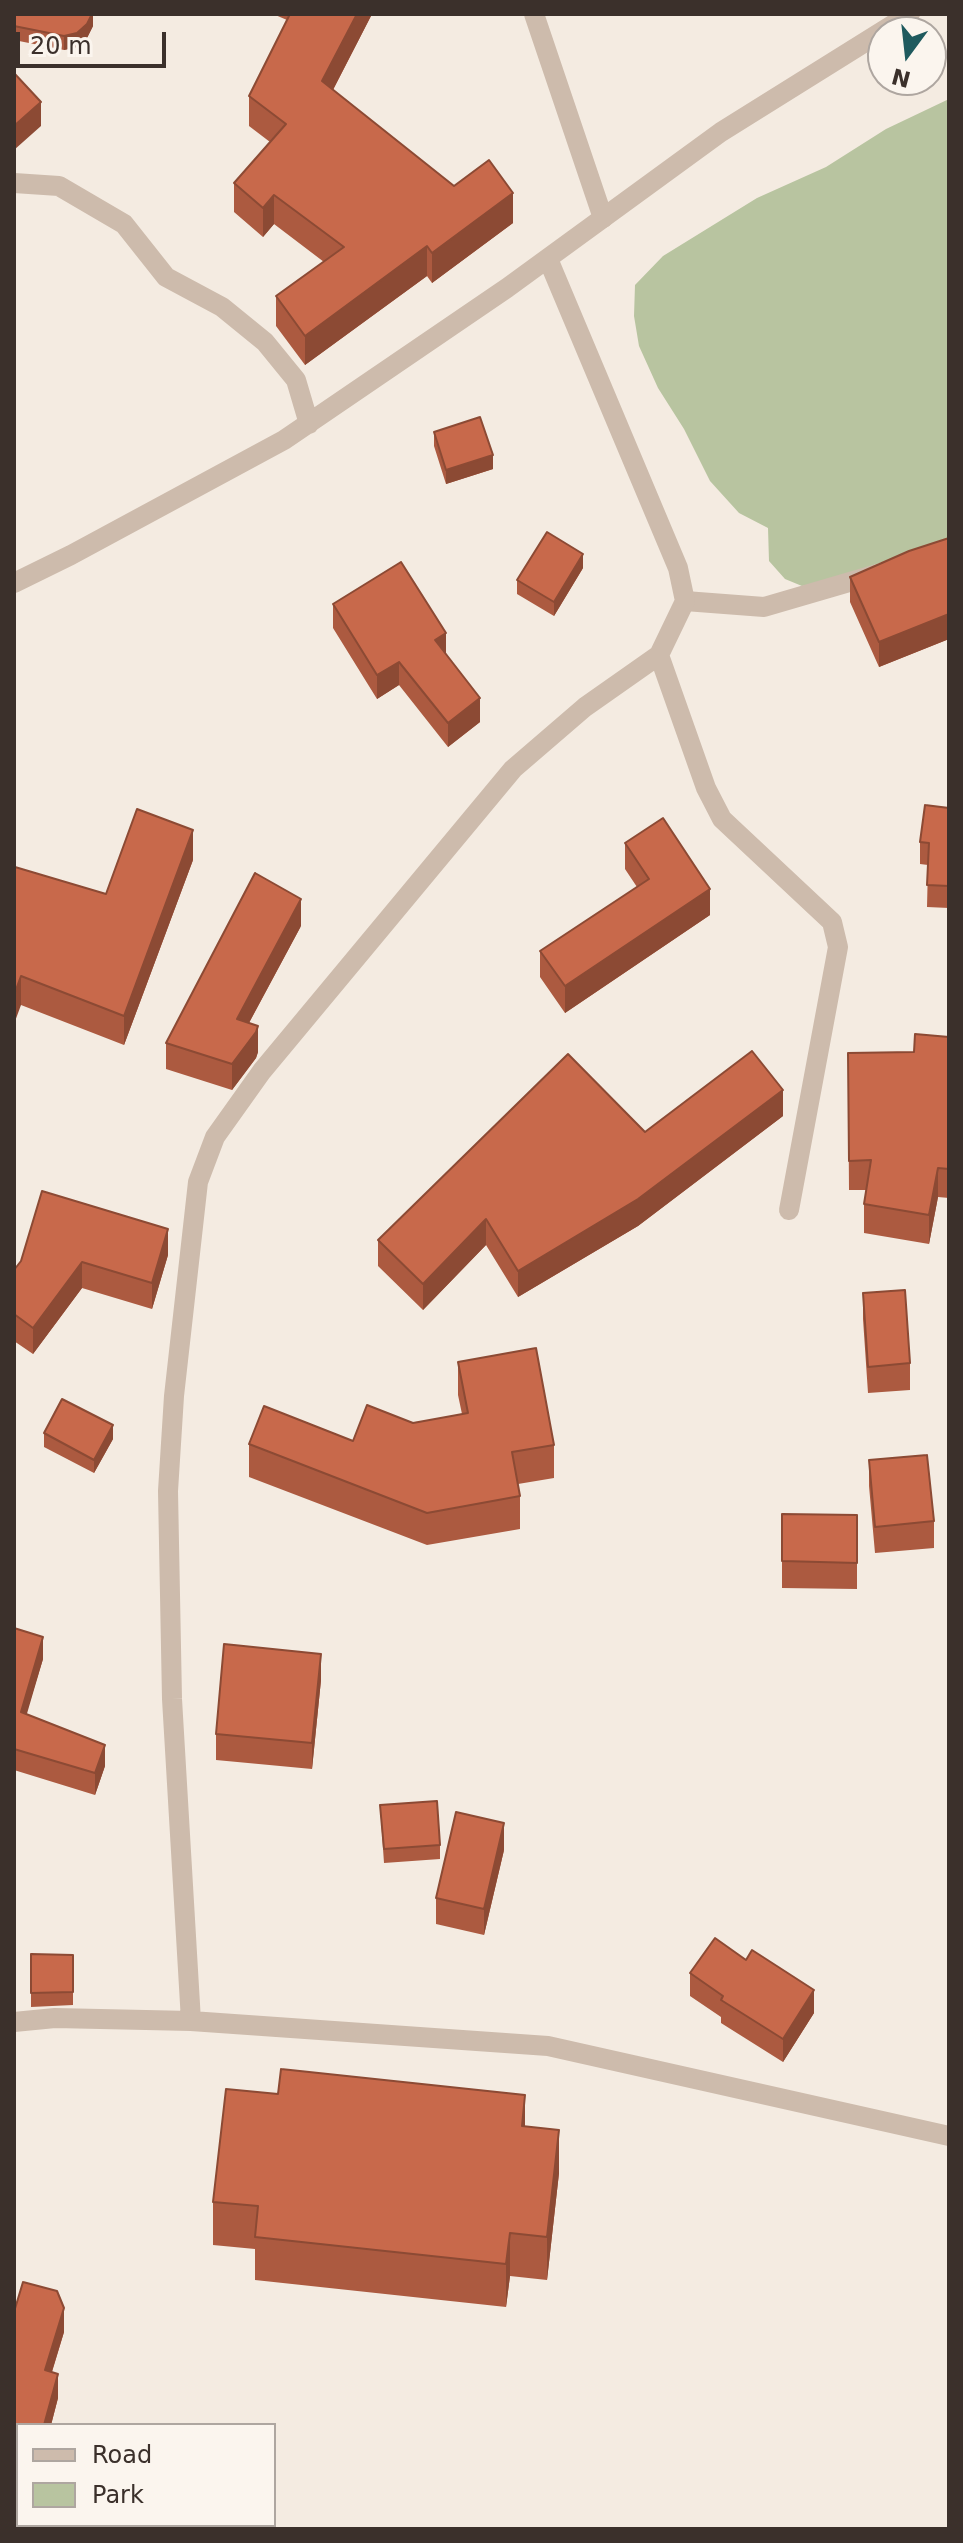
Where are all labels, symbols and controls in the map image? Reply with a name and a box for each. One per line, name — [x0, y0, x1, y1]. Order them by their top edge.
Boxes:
scale bar — [20, 16, 170, 66]
north arrow — [867, 16, 947, 96]
text: 20 m — [30, 32, 92, 60]
text: N — [889, 63, 913, 92]
legend — [16, 2423, 276, 2527]
text: Road — [92, 2441, 152, 2469]
text: Park — [92, 2481, 144, 2509]

